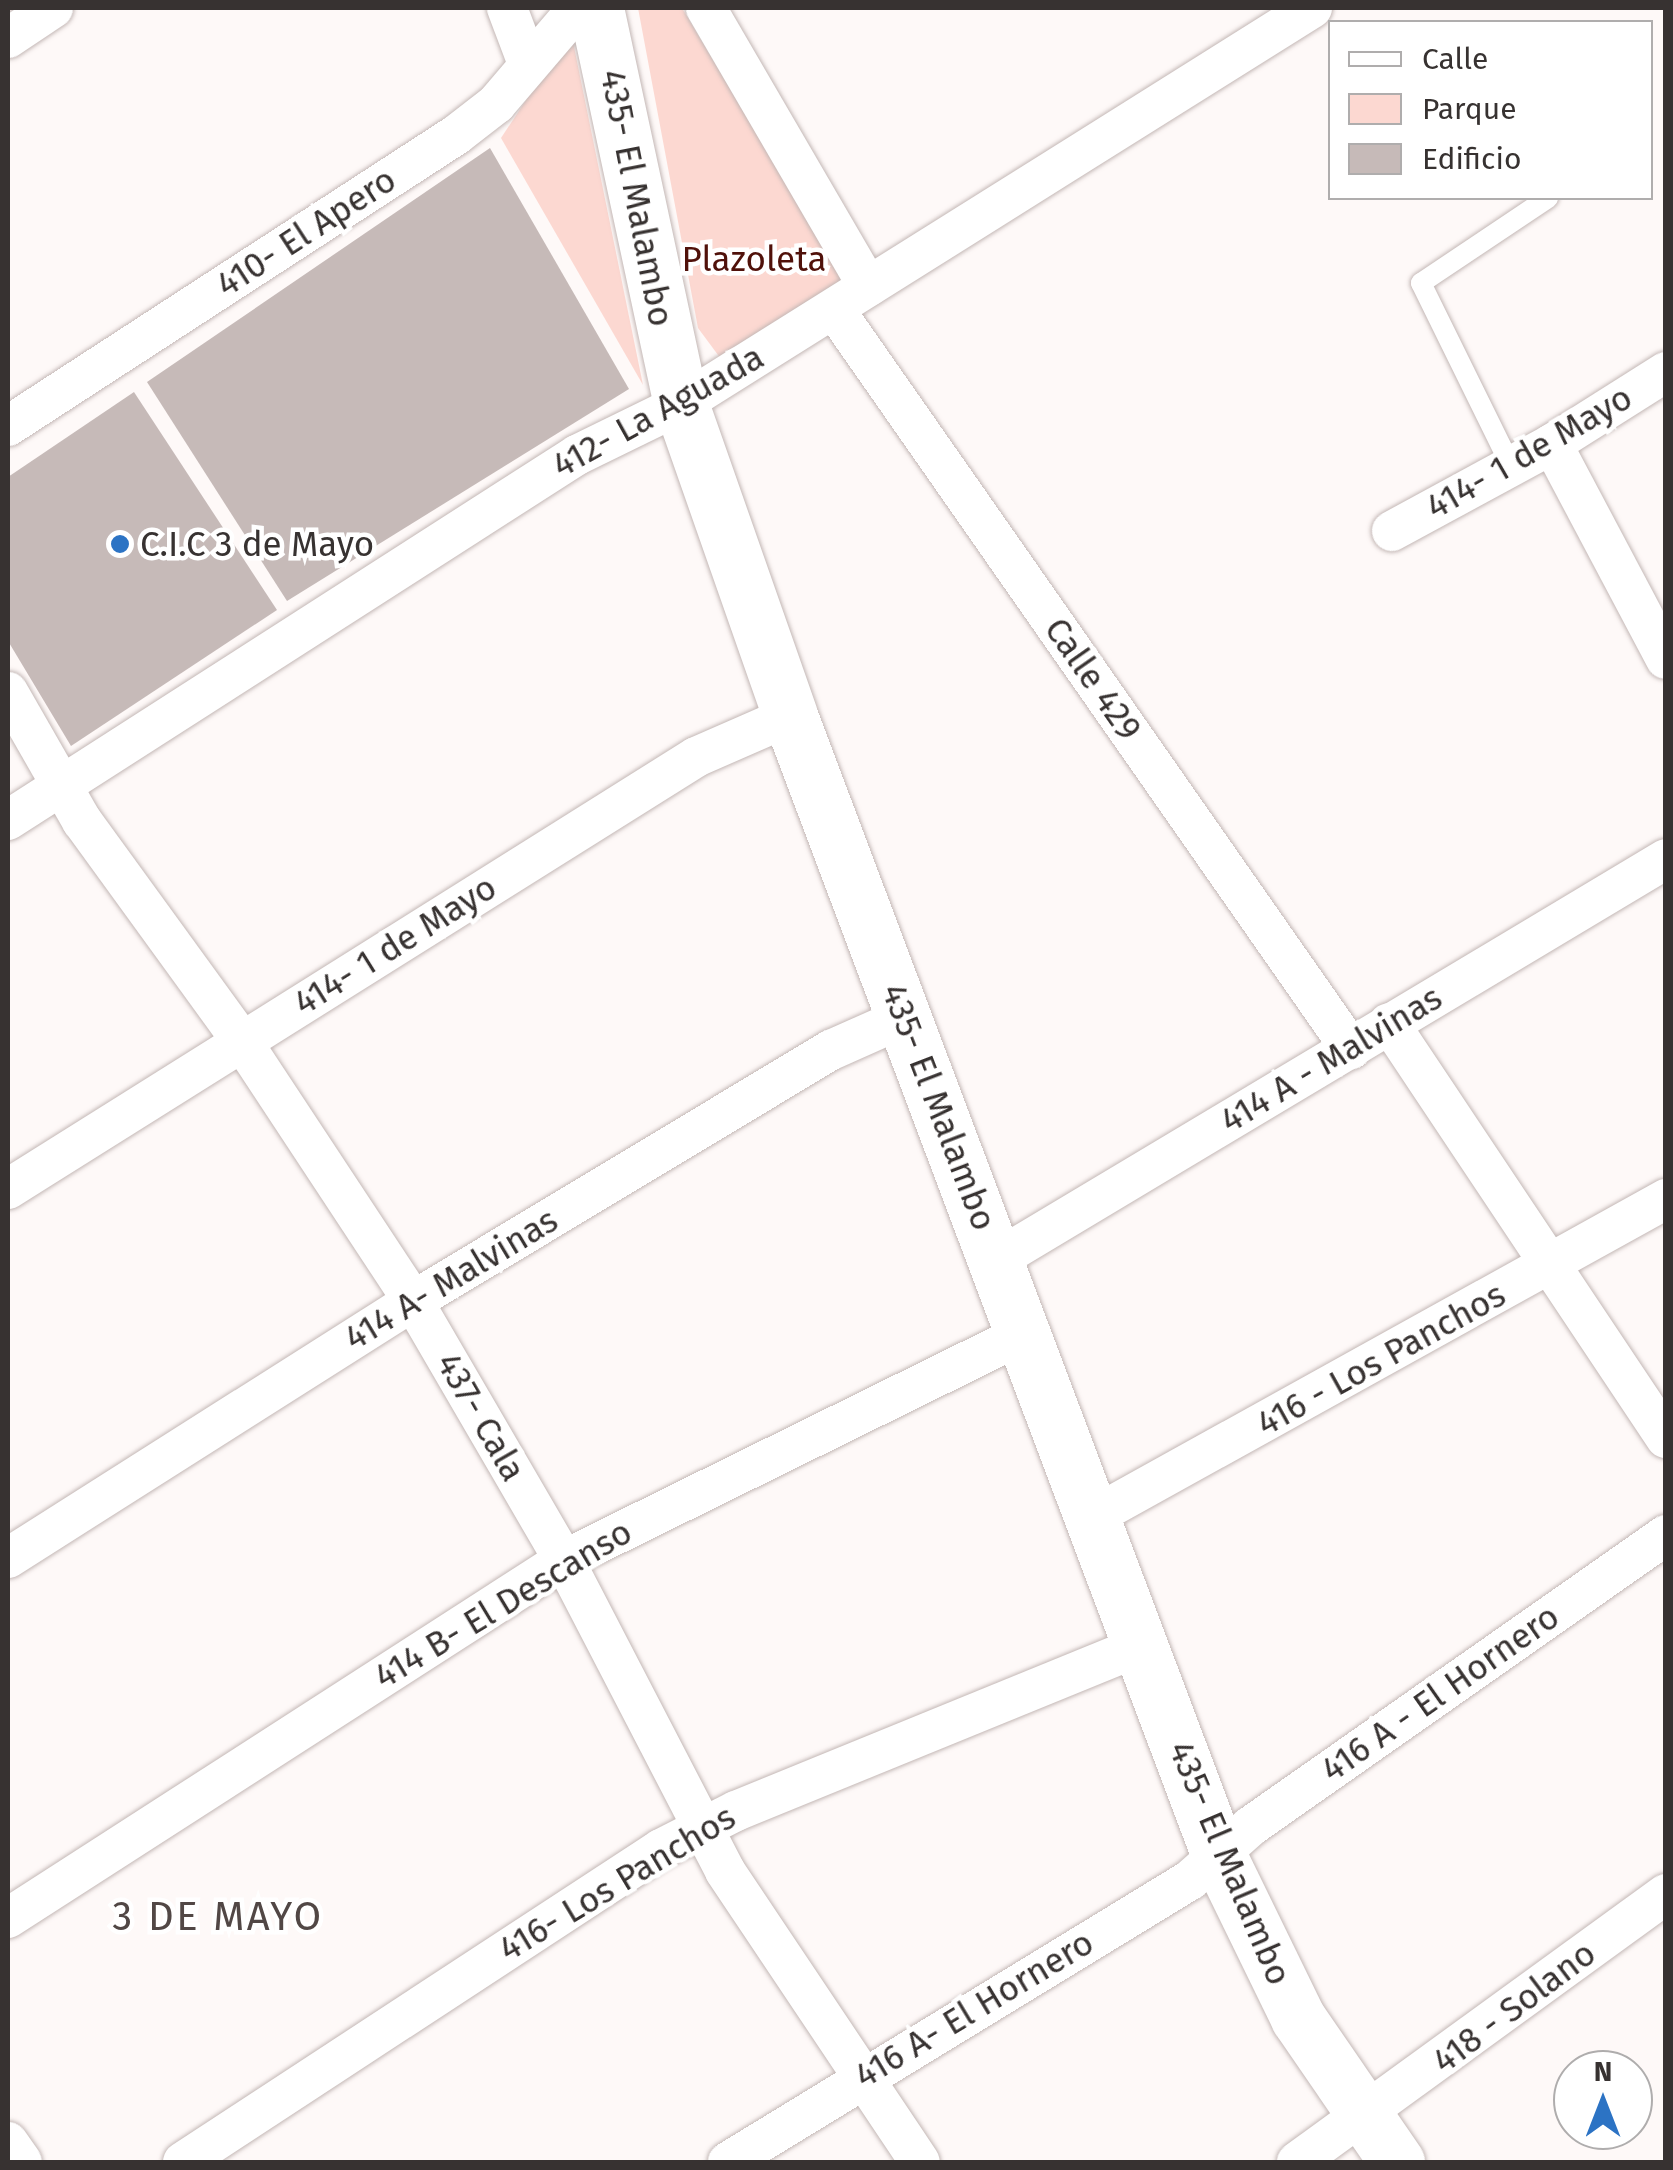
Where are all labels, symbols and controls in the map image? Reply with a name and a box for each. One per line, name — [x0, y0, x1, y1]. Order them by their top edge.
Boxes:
legend — [1328, 20, 1653, 200]
text: Calle — [1422, 41, 1488, 77]
street label: 435- El Malambo — [592, 66, 682, 330]
text: Parque — [1422, 91, 1517, 127]
text: Edificio — [1422, 141, 1521, 177]
street label: 410- El Apero — [208, 158, 404, 306]
park label: Plazoleta — [681, 238, 827, 280]
street label: 412- La Aguada — [545, 336, 771, 486]
street label: 414- 1 de Mayo — [1419, 376, 1639, 528]
place label: C.I.C 3 de Mayo — [140, 523, 374, 565]
marker: C.I.C 3 de Mayo — [109, 533, 131, 555]
street label: Calle 429 — [1036, 610, 1150, 748]
street label: 414- 1 de Mayo — [286, 866, 504, 1024]
street label: 414 A - Malvinas — [1213, 976, 1449, 1142]
street label: 435- El Malambo — [873, 978, 1005, 1236]
street label: 414 A- Malvinas — [337, 1199, 565, 1359]
street label: 416 - Los Panchos — [1249, 1273, 1513, 1445]
street label: 437- Cala — [427, 1345, 535, 1489]
street label: 414 B- El Descanso — [367, 1511, 639, 1697]
street label: 416 A - El Hornero — [1313, 1595, 1567, 1791]
street label: 435- El Malambo — [1160, 1735, 1300, 1991]
street label: 416- Los Panchos — [491, 1796, 743, 1970]
district label: 3 DE MAYO — [112, 1893, 324, 1941]
street label: 416 A- El Hornero — [847, 1921, 1101, 2097]
street label: 418 - Solano — [1424, 1932, 1604, 2082]
north arrow — [1553, 2050, 1653, 2150]
text: N — [1594, 2055, 1612, 2088]

